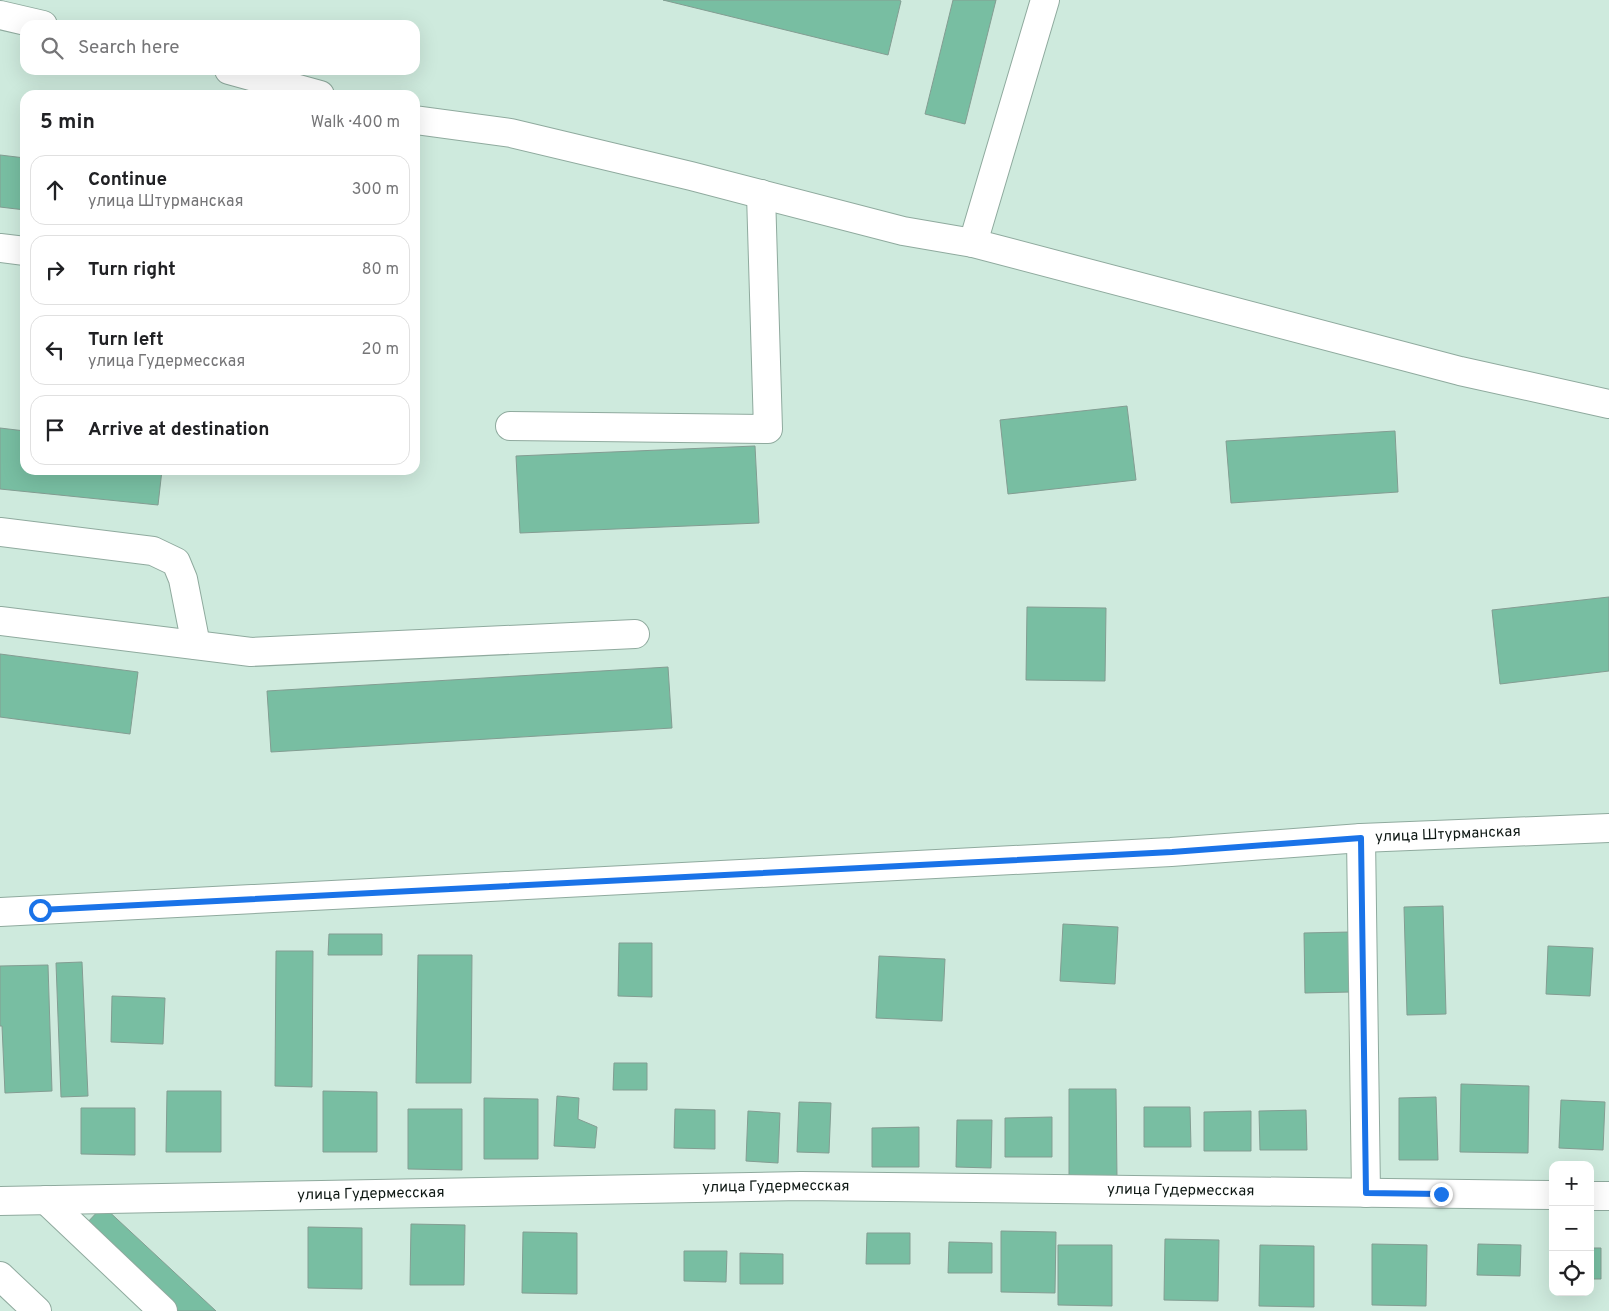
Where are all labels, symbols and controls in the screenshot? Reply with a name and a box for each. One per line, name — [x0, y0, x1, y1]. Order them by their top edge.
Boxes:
search box — [20, 20, 420, 75]
icon: search — [38, 34, 66, 62]
text: Search here — [78, 36, 180, 60]
text: 5 min — [40, 109, 95, 136]
text: Walk · 400 m — [311, 113, 400, 133]
text: Continue — [88, 168, 167, 192]
icon: ahead — [41, 176, 69, 204]
text: 300 m — [352, 180, 399, 200]
text: улица Штурманская — [88, 192, 243, 212]
icon: right — [41, 256, 69, 284]
text: Turn right — [88, 258, 176, 282]
text: 80 m — [362, 260, 399, 280]
text: Turn left — [88, 328, 164, 352]
icon: left — [41, 336, 69, 364]
text: 20 m — [362, 340, 399, 360]
text: улица Гудермесская — [88, 352, 245, 372]
icon: arrive — [41, 416, 69, 444]
text: Arrive at destination — [88, 418, 269, 442]
street label: улица Штурманская — [1375, 822, 1521, 847]
route start — [29, 899, 52, 922]
map controls — [1549, 1161, 1594, 1296]
button: + — [1549, 1161, 1594, 1206]
street label: улица Гудермесская — [702, 1176, 850, 1197]
street label: улица Гудермесская — [1107, 1180, 1255, 1201]
street label: улица Гудермесская — [297, 1183, 445, 1205]
route end — [1430, 1183, 1453, 1206]
button: − — [1549, 1206, 1594, 1251]
button: locate — [1549, 1251, 1594, 1296]

